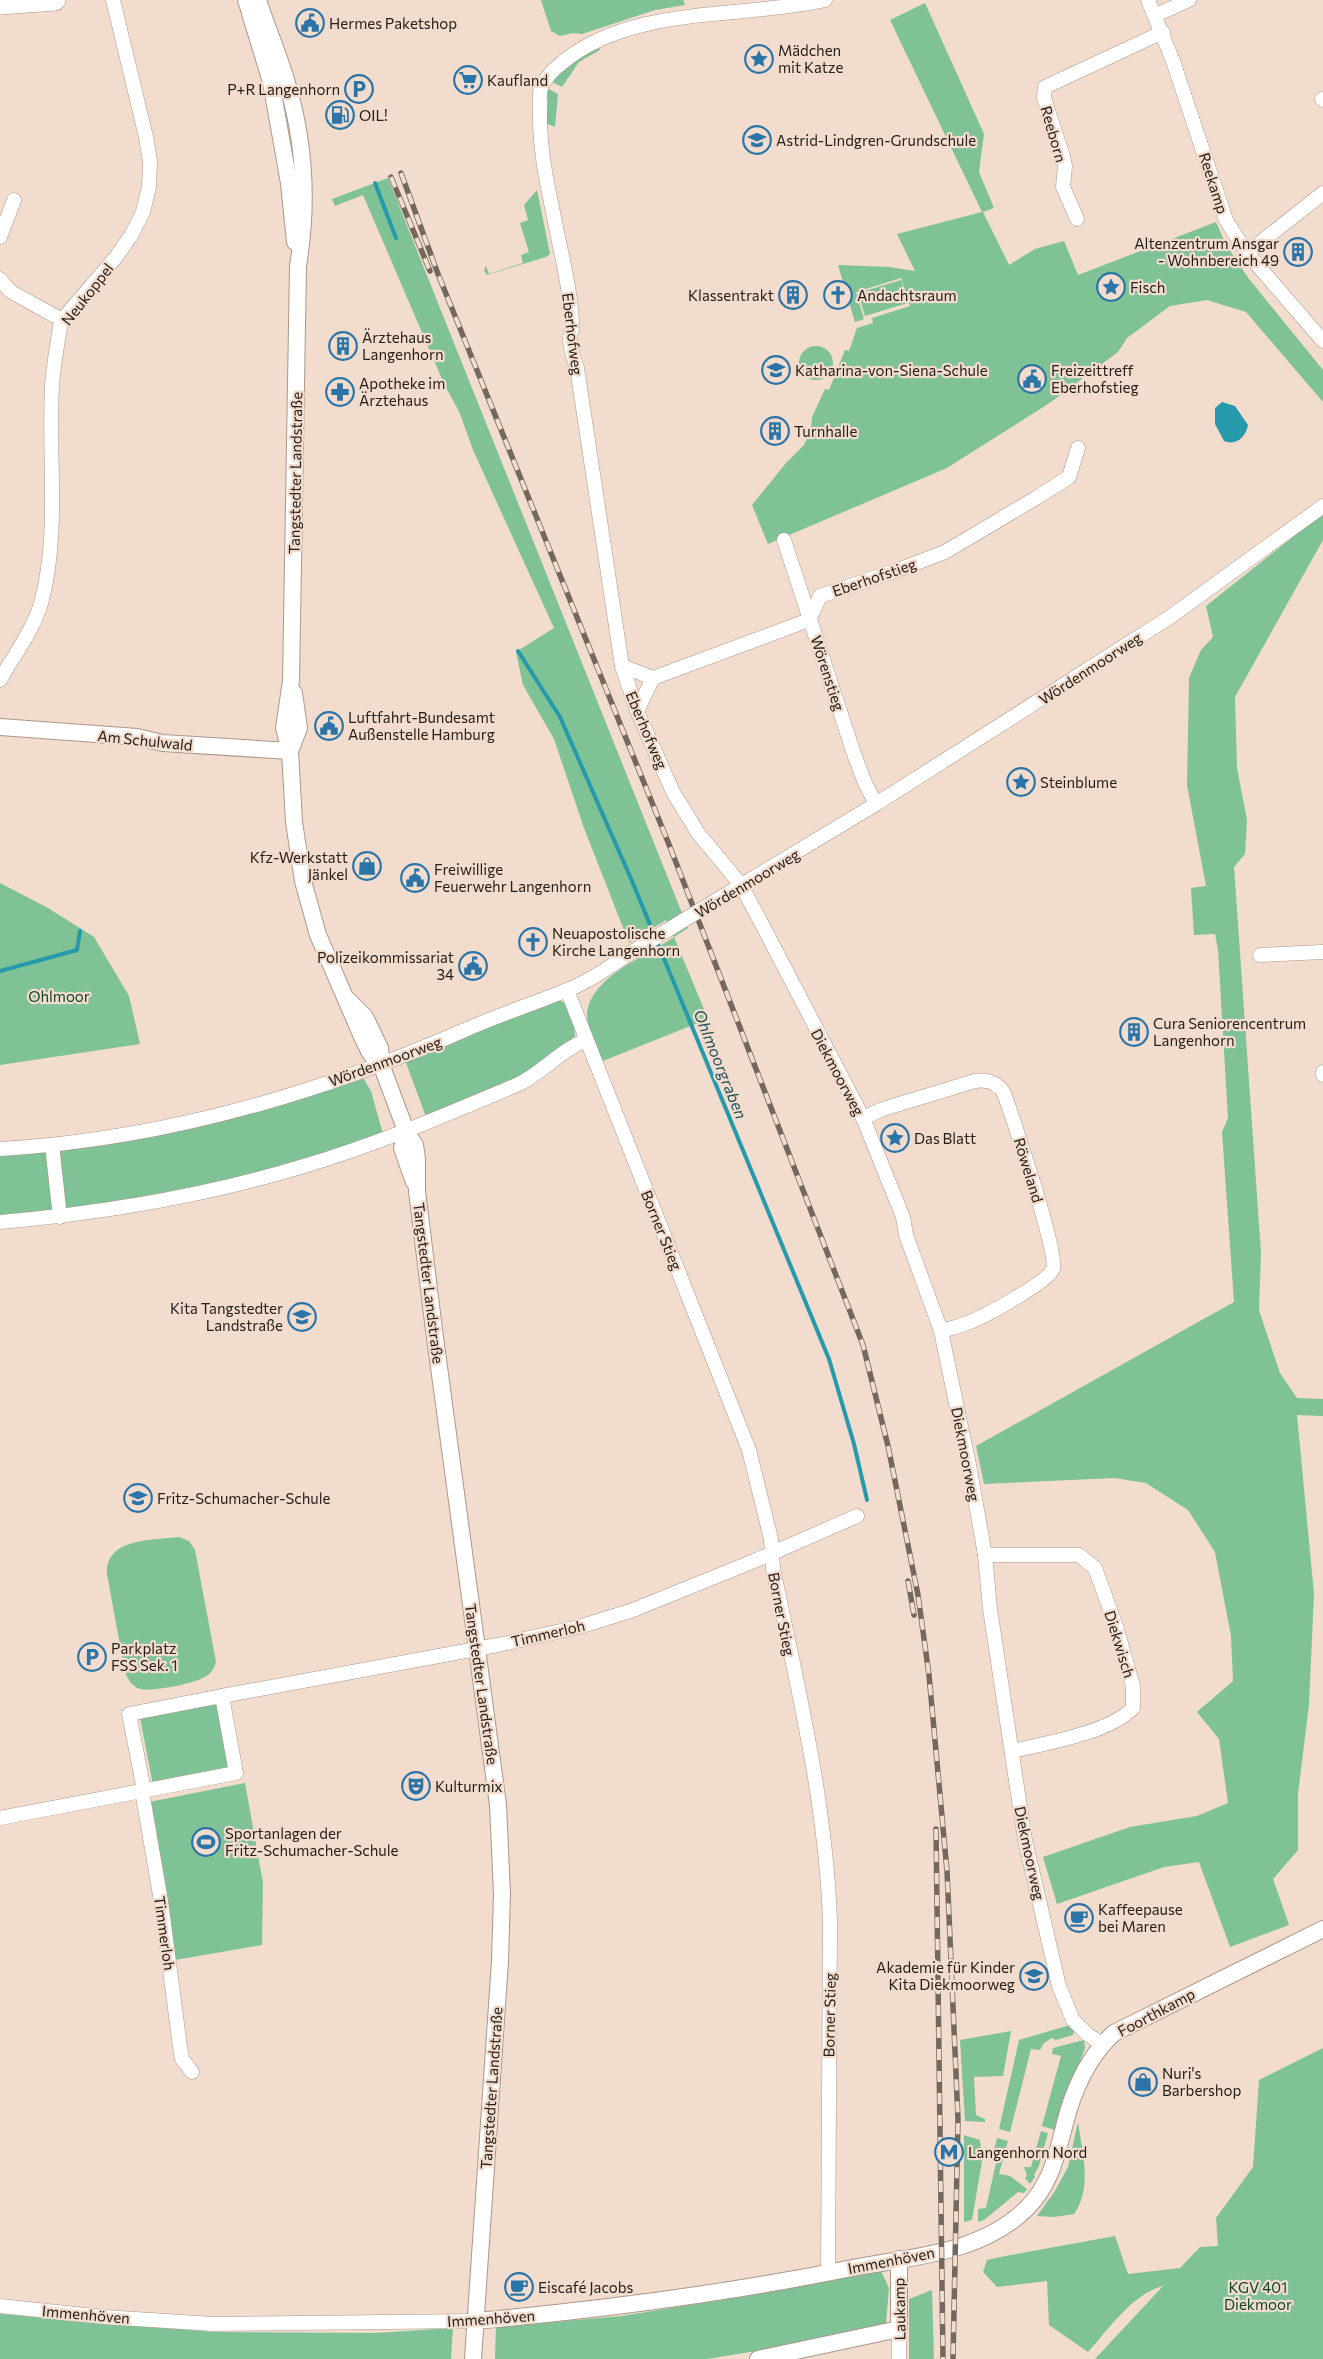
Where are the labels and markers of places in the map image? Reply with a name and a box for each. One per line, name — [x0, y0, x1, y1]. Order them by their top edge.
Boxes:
public building icon: Hermes Paketshop — [295, 8, 325, 38]
place label: Hermes Paketshop — [329, 14, 457, 32]
place label: Mädchen mit Katze — [778, 41, 843, 76]
place icon: Mädchen mit Katze — [744, 44, 774, 74]
supermarket icon: Kaufland — [453, 65, 483, 95]
place label: Kaufland — [487, 71, 548, 89]
parking icon: P+R Langenhorn — [344, 74, 374, 104]
place label: P+R Langenhorn — [227, 80, 340, 98]
fuel station icon: OIL! — [325, 100, 355, 130]
place label: OIL! — [359, 106, 388, 124]
school or university icon: Astrid-Lindgren-Grundschule — [742, 125, 772, 155]
place label: Astrid-Lindgren-Grundschule — [776, 131, 976, 149]
place label: Altenzentrum Ansgar - Wohnbereich 49 — [1134, 234, 1279, 269]
building icon: Altenzentrum Ansgar - Wohnbereich 49 — [1283, 237, 1313, 267]
place icon: Fisch — [1096, 272, 1126, 302]
place label: Fisch — [1130, 278, 1165, 296]
building icon: Klassentrakt — [778, 280, 808, 310]
church icon: Andachtsraum — [823, 280, 853, 310]
place label: Klassentrakt — [688, 286, 774, 304]
place label: Andachtsraum — [857, 286, 957, 304]
place label: Ärztehaus Langenhorn — [362, 328, 444, 363]
building icon: Ärztehaus Langenhorn — [328, 331, 358, 361]
school or university icon: Katharina-von-Siena-Schule — [761, 355, 791, 385]
place label: Katharina-von-Siena-Schule — [795, 361, 988, 379]
place label: Freizeittreff Eberhofstieg — [1051, 361, 1139, 396]
public building icon: Freizeittreff Eberhofstieg — [1017, 364, 1047, 394]
place label: Apotheke im Ärztehaus — [359, 374, 445, 409]
pharmacy icon: Apotheke im Ärztehaus — [325, 377, 355, 407]
building icon: Turnhalle — [760, 416, 790, 446]
place label: Turnhalle — [794, 422, 857, 440]
place label: Luftfahrt-Bundesamt Außenstelle Hamburg — [348, 708, 495, 743]
public building icon: Luftfahrt-Bundesamt Außenstelle Hamburg — [314, 711, 344, 741]
place icon: Steinblume — [1006, 767, 1036, 797]
place label: Steinblume — [1040, 773, 1117, 791]
place label: Kfz-Werkstatt Jänkel — [250, 848, 348, 883]
shop icon: Kfz-Werkstatt Jänkel — [352, 851, 382, 881]
place label: Freiwillige Feuerwehr Langenhorn — [434, 860, 591, 895]
public building icon: Freiwillige Feuerwehr Langenhorn — [400, 863, 430, 893]
place label: Neuapostolische Kirche Langenhorn — [552, 924, 680, 959]
church icon: Neuapostolische Kirche Langenhorn — [518, 927, 548, 957]
place label: Polizeikommissariat 34 — [317, 948, 454, 983]
public building icon: Polizeikommissariat 34 — [458, 951, 488, 981]
place label: Cura Seniorencentrum Langenhorn — [1153, 1014, 1306, 1049]
building icon: Cura Seniorencentrum Langenhorn — [1119, 1017, 1149, 1047]
place icon: Das Blatt — [880, 1123, 910, 1153]
place label: Das Blatt — [914, 1129, 976, 1147]
place label: Kita Tangstedter Landstraße — [170, 1299, 283, 1334]
school or university icon: Kita Tangstedter Landstraße — [287, 1302, 317, 1332]
school or university icon: Fritz-Schumacher-Schule — [123, 1483, 153, 1513]
place label: Fritz-Schumacher-Schule — [157, 1489, 331, 1507]
place label: Parkplatz FSS Sek. 1 — [111, 1639, 178, 1674]
parking icon: Parkplatz FSS Sek. 1 — [77, 1642, 107, 1672]
theatre icon: Kulturmix — [401, 1771, 431, 1801]
place label: Kulturmix — [435, 1777, 503, 1795]
place label: Sportanlagen der Fritz-Schumacher-Schule — [225, 1824, 399, 1859]
sports icon: Sportanlagen der Fritz-Schumacher-Schule — [191, 1827, 221, 1857]
place label: Kaffeepause bei Maren — [1098, 1900, 1183, 1935]
cafe icon: Kaffeepause bei Maren — [1064, 1903, 1094, 1933]
place label: Akademie für Kinder Kita Diekmoorweg — [876, 1958, 1015, 1993]
school or university icon: Akademie für Kinder Kita Diekmoorweg — [1019, 1961, 1049, 1991]
place label: Nuri's Barbershop — [1162, 2064, 1241, 2099]
shop icon: Nuri's Barbershop — [1128, 2067, 1158, 2097]
metro station icon: Langenhorn Nord — [934, 2137, 964, 2167]
place label: Langenhorn Nord — [968, 2143, 1087, 2161]
cafe icon: Eiscafé Jacobs — [504, 2272, 534, 2302]
place label: Eiscafé Jacobs — [538, 2278, 633, 2296]

